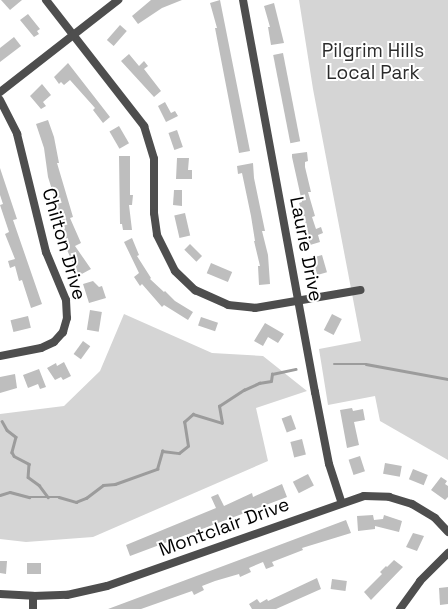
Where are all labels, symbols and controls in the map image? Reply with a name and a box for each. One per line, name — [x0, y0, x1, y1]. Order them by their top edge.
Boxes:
park label: Pilgrim Hills Local Park — [322, 40, 424, 84]
street label: Chilton Drive — [37, 185, 91, 303]
street label: Laurie Drive — [285, 195, 327, 303]
street label: Montclair Drive — [156, 493, 292, 561]

